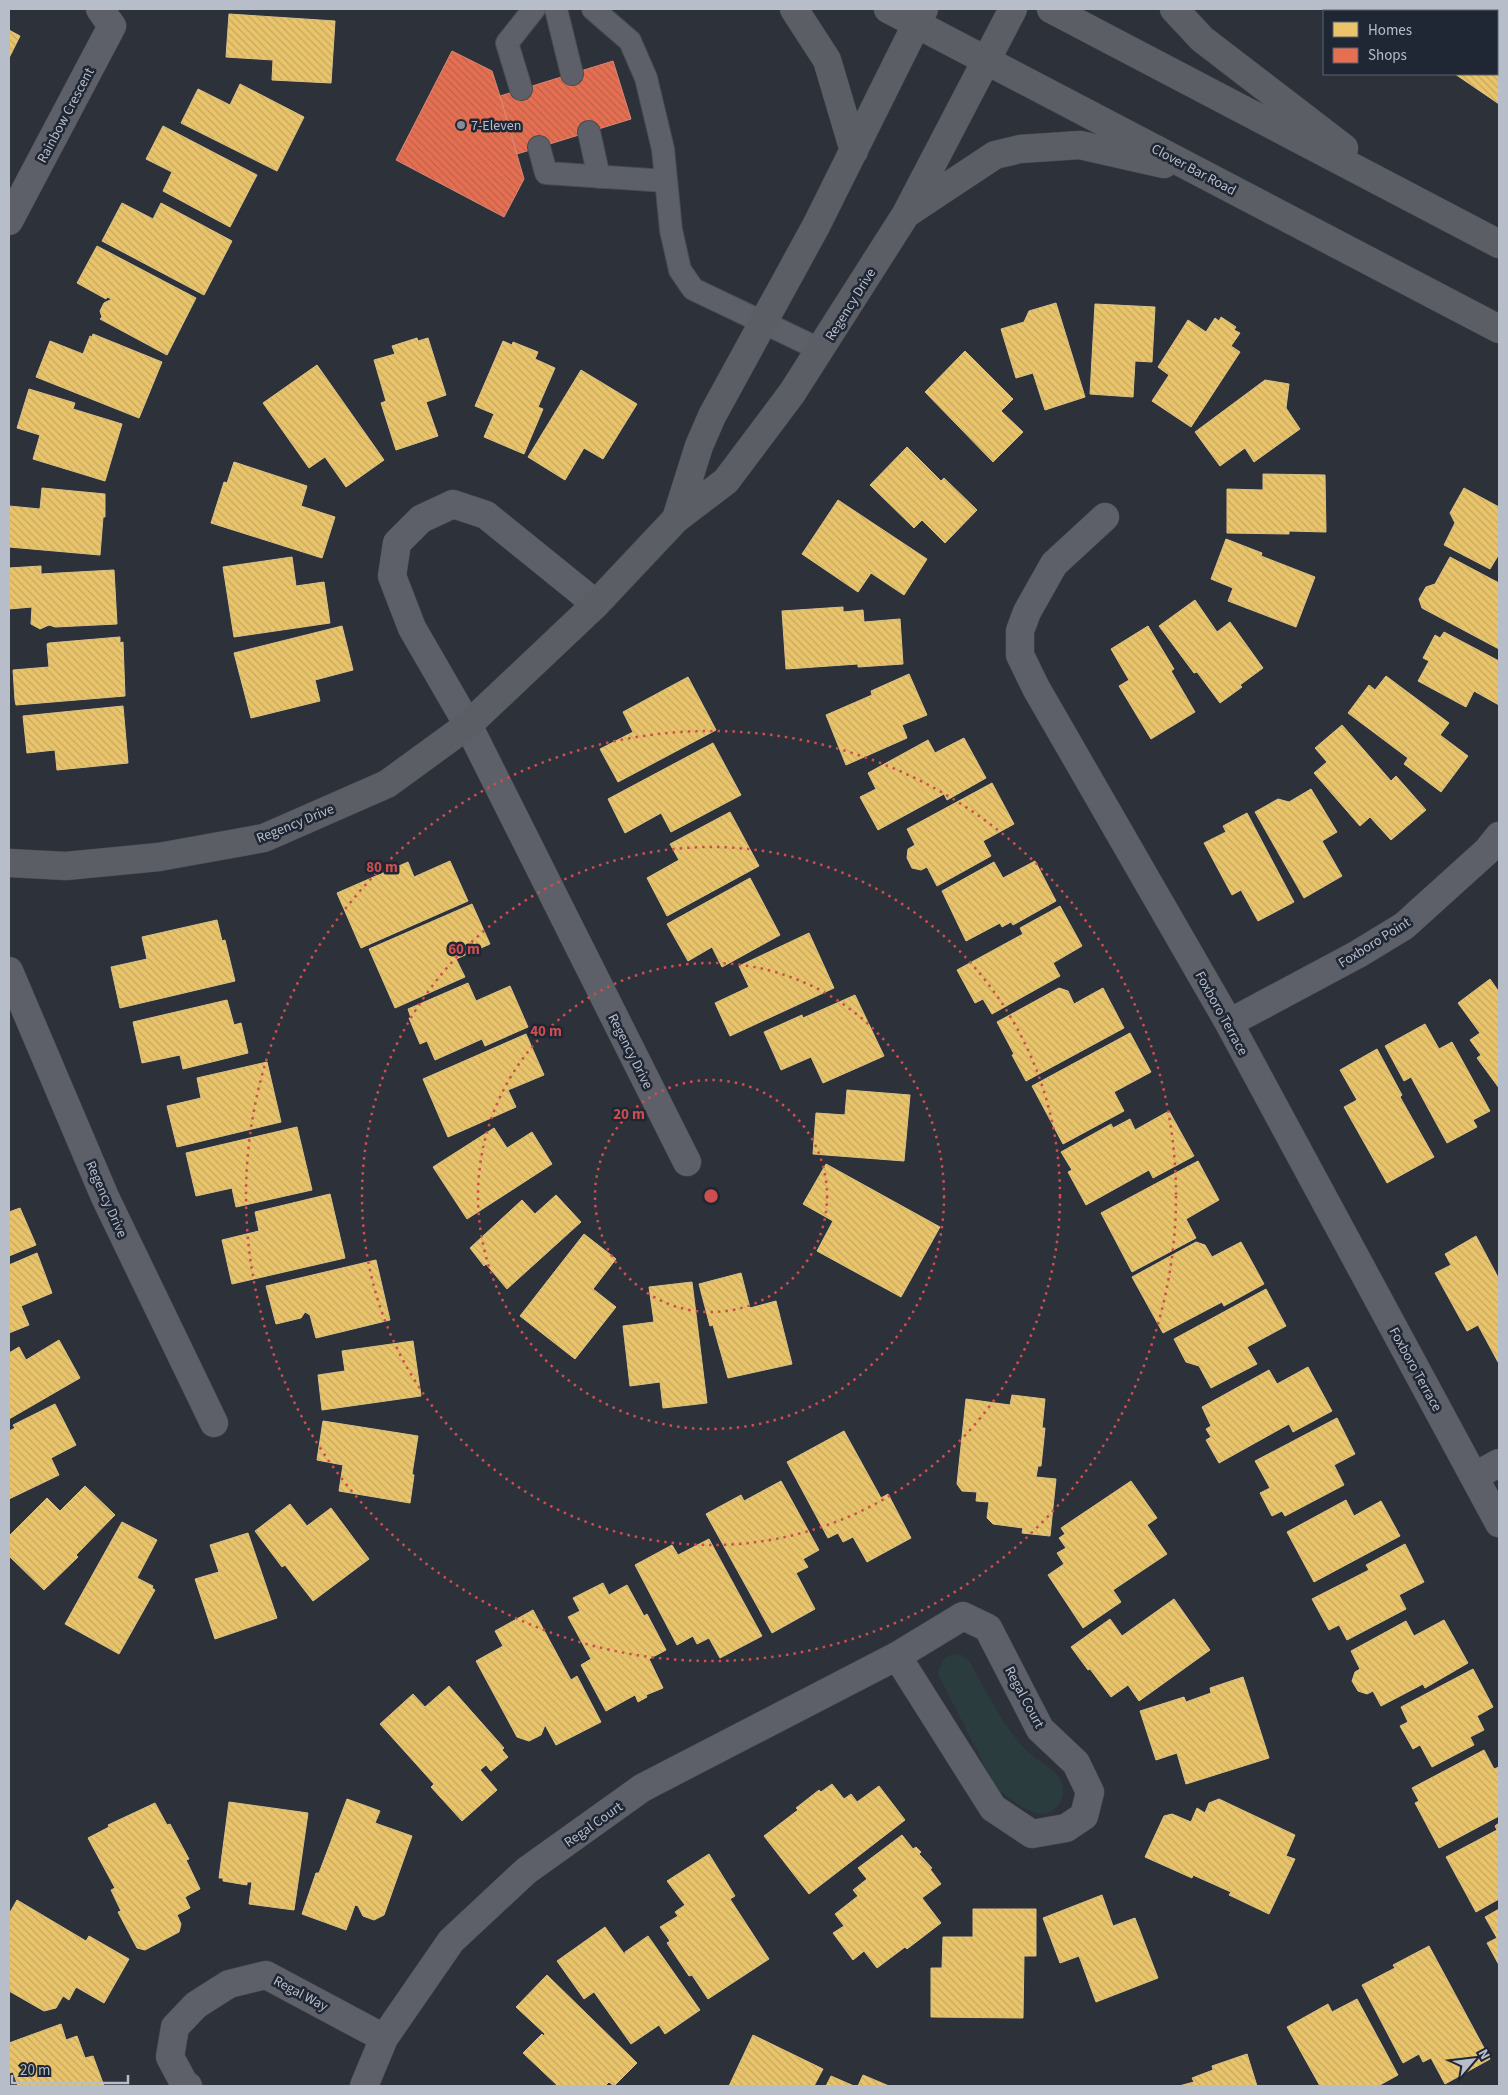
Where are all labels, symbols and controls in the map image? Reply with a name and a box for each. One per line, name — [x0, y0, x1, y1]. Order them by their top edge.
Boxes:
legend — [1323, 10, 1498, 75]
text: Homes — [1368, 20, 1412, 41]
text: Shops — [1368, 45, 1407, 66]
street label: Rainbow Crescent — [32, 64, 100, 167]
place label: 7-Eleven — [471, 116, 521, 136]
marker: 7-Eleven — [455, 119, 467, 131]
street label: Clover Bar Road — [1148, 139, 1239, 201]
street label: Regency Drive — [821, 264, 881, 345]
street label: Regency Drive — [253, 799, 337, 849]
text: 80 m — [366, 857, 398, 878]
street label: Foxboro Point — [1335, 913, 1415, 973]
text: 60 m — [448, 939, 480, 960]
street label: Foxboro Terrace — [1190, 968, 1253, 1059]
street label: Regency Drive — [603, 1010, 658, 1093]
text: 40 m — [530, 1021, 562, 1042]
text: 20 m — [613, 1104, 645, 1125]
street label: Regency Drive — [80, 1158, 132, 1241]
centre of rings — [702, 1187, 720, 1205]
street label: Foxboro Terrace — [1384, 1324, 1447, 1415]
street label: Regal Court — [999, 1663, 1049, 1732]
street label: Regal Court — [560, 1797, 627, 1852]
street label: Regal Way — [270, 1971, 332, 2017]
north arrow — [1448, 2035, 1498, 2085]
text: N — [1473, 2046, 1495, 2063]
scale bar — [12, 2052, 129, 2084]
text: 20 m — [20, 2060, 50, 2081]

